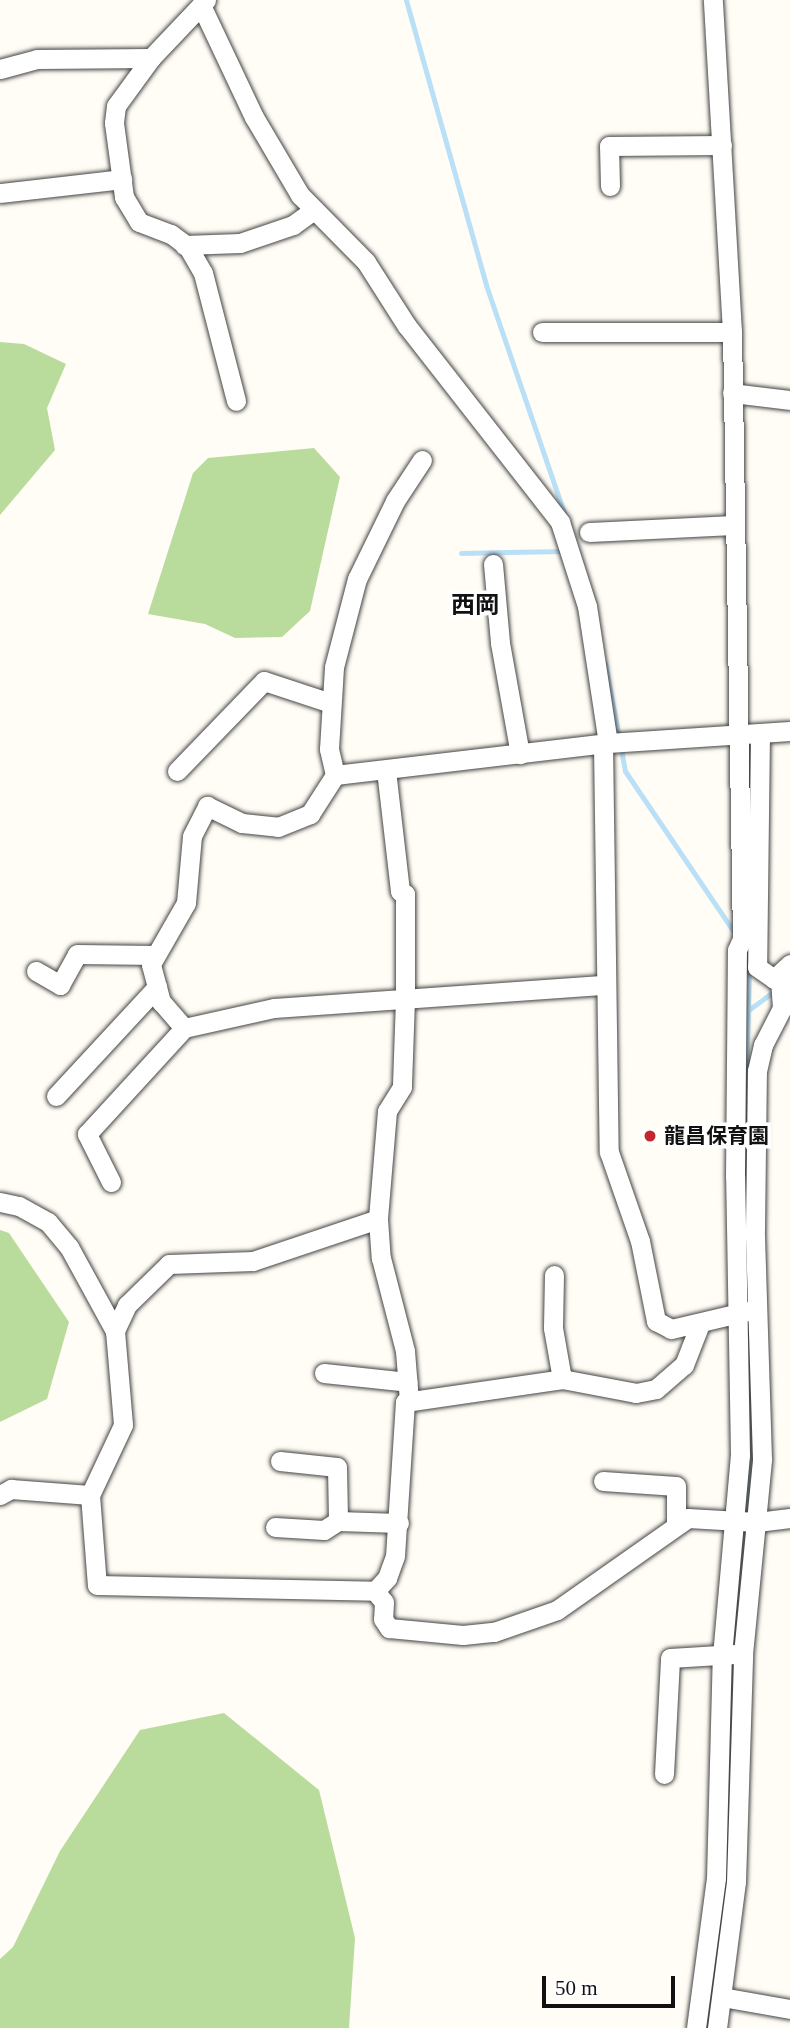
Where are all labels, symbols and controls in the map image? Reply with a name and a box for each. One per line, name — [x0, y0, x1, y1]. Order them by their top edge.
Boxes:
district label: 西岡 — [451, 592, 499, 620]
place label: 龍昌保育園 — [664, 1123, 769, 1149]
marker: 龍昌保育園 — [642, 1128, 658, 1144]
scale bar — [545, 1962, 678, 2006]
text: 50 m — [555, 1976, 598, 2000]

